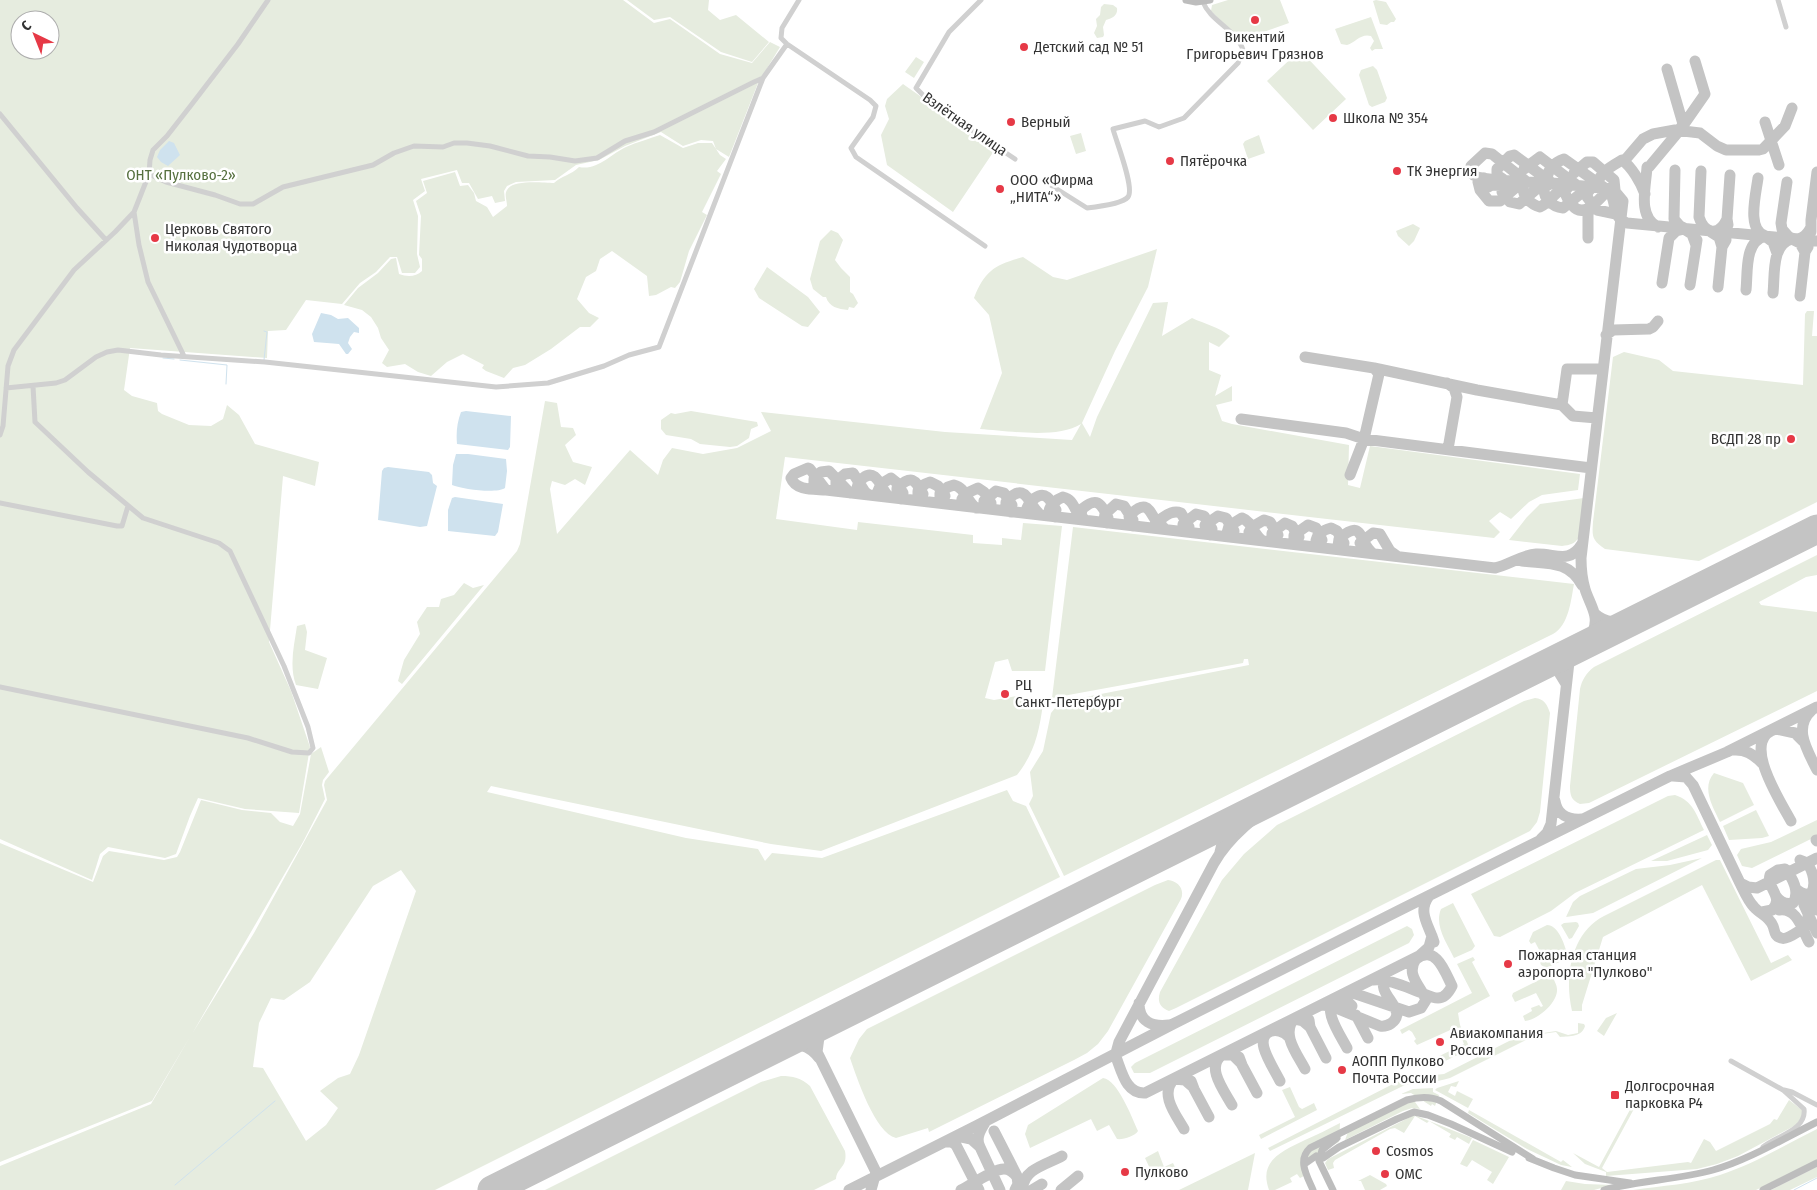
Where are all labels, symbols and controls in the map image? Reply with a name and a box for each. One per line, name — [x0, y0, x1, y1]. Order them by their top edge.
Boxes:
north arrow — [10, 10, 60, 60]
marker: Викентий Григорьевич Грязнов — [1249, 14, 1261, 26]
text: С — [18, 17, 35, 35]
place label: Викентий Григорьевич Грязнов — [1186, 28, 1324, 63]
place label: Детский сад № 51 — [1033, 38, 1144, 56]
marker: Детский сад № 51 — [1018, 41, 1030, 53]
street label: Взлётная улица — [919, 88, 1011, 160]
place label: Школа № 354 — [1343, 109, 1428, 127]
marker: Школа № 354 — [1327, 112, 1339, 124]
place label: Верный — [1021, 113, 1071, 131]
marker: Верный — [1005, 116, 1017, 128]
place label: Пятёрочка — [1180, 152, 1247, 170]
marker: Пятёрочка — [1164, 155, 1176, 167]
place label: ТК Энергия — [1407, 162, 1477, 180]
marker: ТК Энергия — [1391, 165, 1403, 177]
park label: ОНТ «Пулково-2» — [126, 166, 236, 184]
place label: ООО «Фирма „НИТА“» — [1010, 171, 1093, 206]
marker: ООО «Фирма „НИТА“» — [994, 183, 1006, 195]
place label: Церковь Святого Николая Чудотворца — [165, 220, 297, 255]
marker: Церковь Святого Николая Чудотворца — [149, 232, 161, 244]
place label: ВСДП 28 пр — [1711, 430, 1781, 448]
marker: ВСДП 28 пр — [1785, 433, 1797, 445]
place label: РЦ Санкт-Петербург — [1015, 676, 1122, 711]
marker: РЦ Санкт-Петербург — [999, 688, 1011, 700]
place label: Пожарная станция аэропорта "Пулково" — [1518, 946, 1652, 981]
marker: Пожарная станция аэропорта "Пулково" — [1502, 958, 1514, 970]
place label: Авиакомпания Россия — [1450, 1024, 1544, 1059]
marker: Авиакомпания Россия — [1434, 1036, 1446, 1048]
place label: АОПП Пулково Почта России — [1352, 1052, 1444, 1087]
marker: АОПП Пулково Почта России — [1336, 1064, 1348, 1076]
place label: Долгосрочная парковка P4 — [1624, 1077, 1715, 1112]
marker: Долгосрочная парковка P4 — [1609, 1089, 1621, 1101]
place label: Cosmos — [1386, 1142, 1433, 1160]
marker: Cosmos — [1370, 1145, 1382, 1157]
place label: Пулково — [1135, 1163, 1189, 1181]
place label: ОМС — [1395, 1165, 1423, 1183]
marker: Пулково — [1119, 1166, 1131, 1178]
marker: ОМС — [1379, 1168, 1391, 1180]

